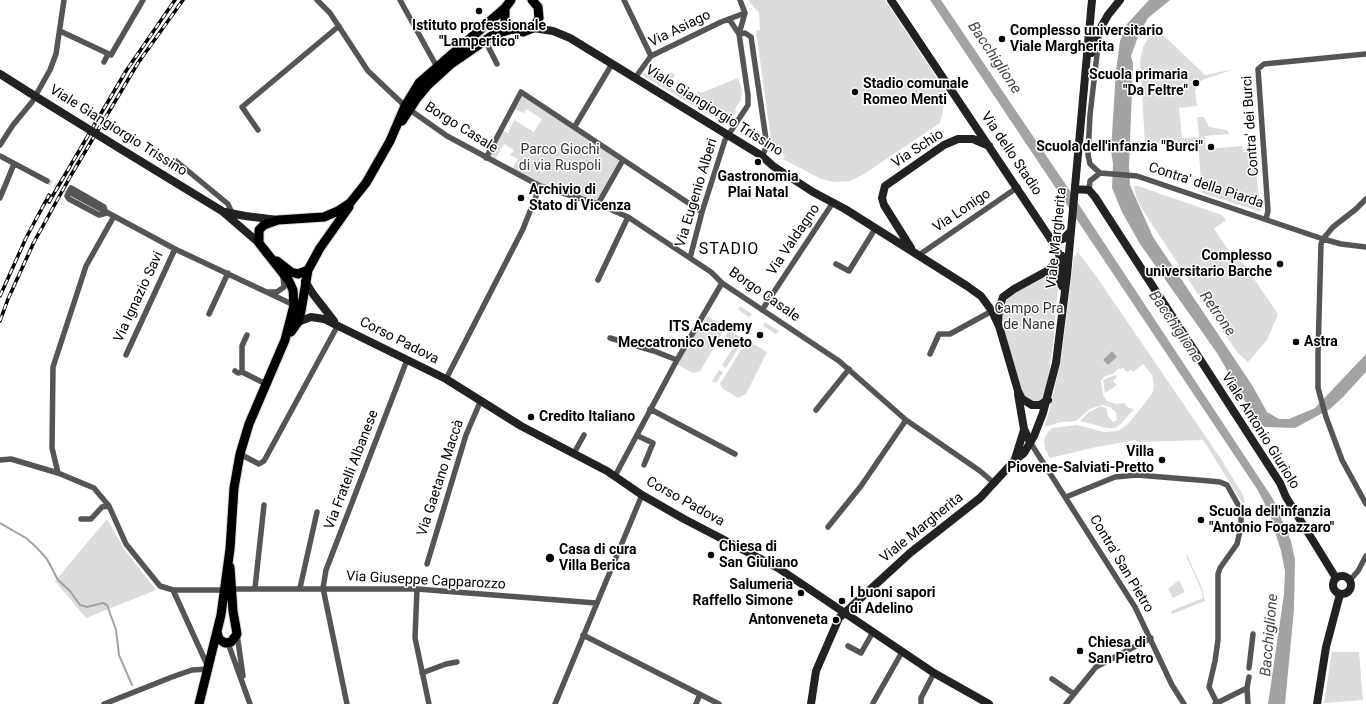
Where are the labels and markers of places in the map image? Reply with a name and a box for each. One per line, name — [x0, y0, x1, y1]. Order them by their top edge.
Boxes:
marker: Istituto professionale "Lampertico" — [474, 6, 484, 16]
place label: Istituto professionale "Lampertico" — [412, 18, 546, 50]
place label: Complesso universitario Viale Margherita — [1010, 23, 1163, 56]
marker: Complesso universitario Viale Margherita — [997, 34, 1007, 44]
place label: Scuola primaria "Da Feltre" — [1089, 67, 1188, 100]
place label: Stadio comunale Romeo Menti — [863, 76, 969, 108]
marker: Scuola primaria "Da Feltre" — [1191, 78, 1201, 88]
marker: Stadio comunale Romeo Menti — [850, 87, 860, 97]
place label: Scuola dell'infanzia "Burci" — [1036, 139, 1203, 155]
marker: Scuola dell'infanzia "Burci" — [1206, 142, 1216, 152]
marker: Gastronomia Plai Natal — [753, 157, 763, 167]
place label: Gastronomia Plai Natal — [718, 169, 798, 202]
place label: Archivio di Stato di Vicenza — [529, 182, 631, 214]
marker: Archivio di Stato di Vicenza — [516, 193, 526, 203]
place label: Complesso universitario Barche — [1145, 248, 1272, 280]
marker: Complesso universitario Barche — [1275, 259, 1285, 269]
place label: ITS Academy Meccatronico Veneto — [618, 319, 752, 352]
marker: ITS Academy Meccatronico Veneto — [755, 330, 765, 340]
place label: Astra — [1304, 334, 1338, 350]
marker: Astra — [1291, 337, 1301, 347]
place label: Credito Italiano — [539, 409, 635, 425]
marker: Credito Italiano — [526, 412, 536, 422]
place label: Villa Piovene-Salviati-Pretto — [1007, 444, 1154, 476]
marker: Villa Piovene-Salviati-Pretto — [1157, 455, 1167, 465]
place label: Scuola dell'infanzia "Antonio Fogazzaro" — [1209, 504, 1334, 536]
marker: Scuola dell'infanzia "Antonio Fogazzaro" — [1196, 515, 1206, 525]
place label: Chiesa di San Giuliano — [719, 539, 798, 572]
place label: Casa di cura Villa Berica — [559, 542, 636, 574]
marker: Chiesa di San Giuliano — [706, 550, 716, 560]
marker: Casa di cura Villa Berica — [544, 552, 556, 564]
place label: Salumeria Raffello Simone — [693, 577, 793, 610]
place label: I buoni sapori di Adelino — [850, 585, 936, 618]
marker: Salumeria Raffello Simone — [796, 588, 806, 598]
marker: I buoni sapori di Adelino — [837, 596, 847, 606]
place label: Antonveneta — [748, 612, 828, 628]
marker: Antonveneta — [831, 615, 841, 625]
place label: Chiesa di San Pietro — [1088, 635, 1153, 668]
marker: Chiesa di San Pietro — [1075, 646, 1085, 656]

